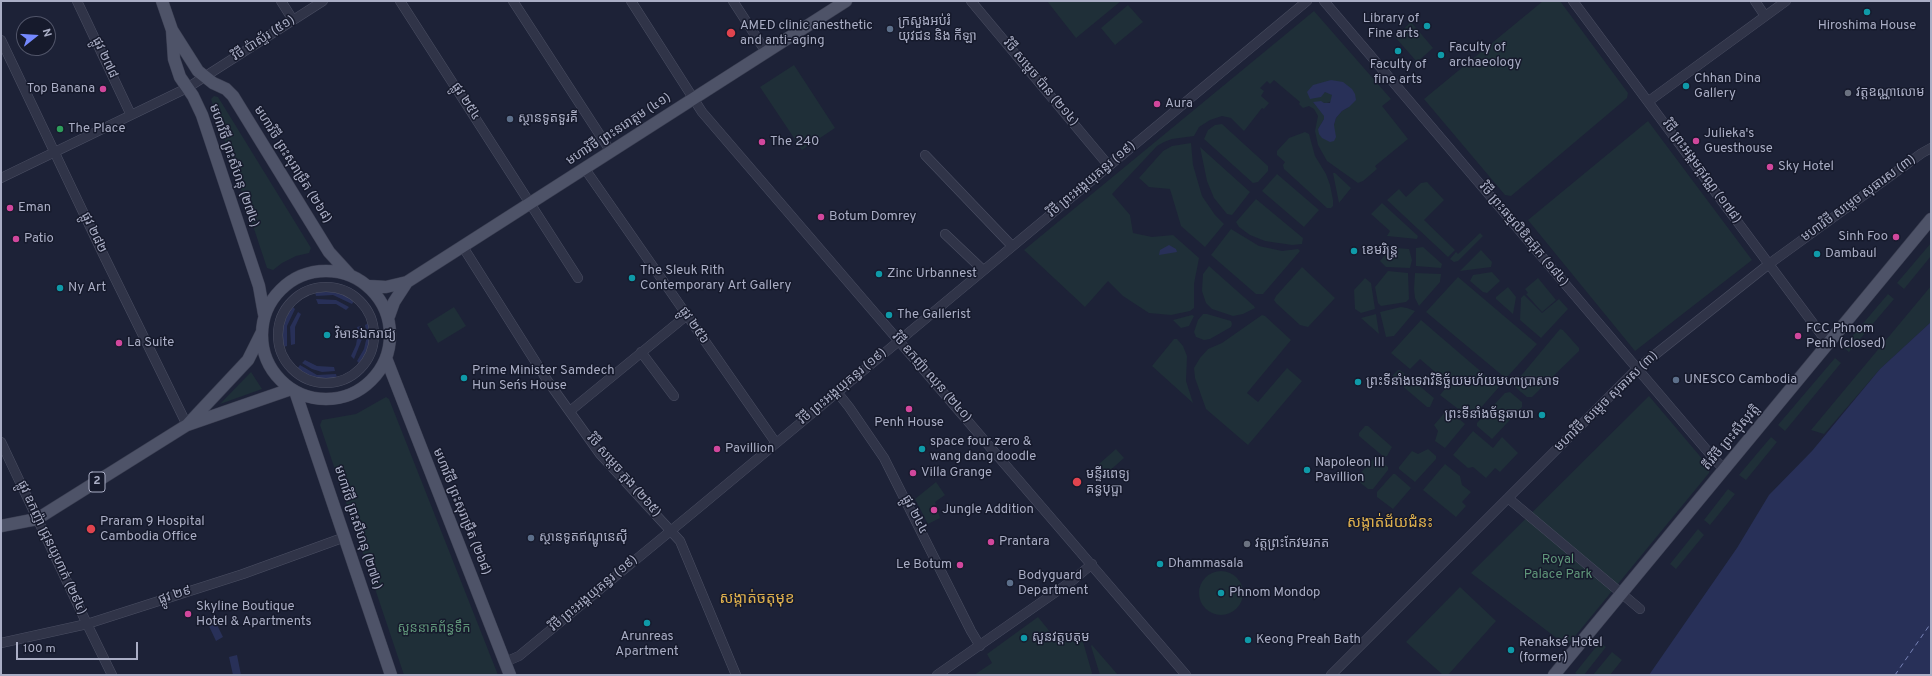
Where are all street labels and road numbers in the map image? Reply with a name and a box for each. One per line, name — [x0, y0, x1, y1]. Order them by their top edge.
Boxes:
street label: វិថី ប៉ាស្ទ័រ (៥១) — [230, 13, 298, 65]
street label: ផ្លូវ ២៧៨ — [88, 35, 120, 81]
street label: វិថី សម្តេច ប៉ាន (២១៤) — [999, 36, 1081, 130]
street label: ផ្លូវ ២៥៤ — [447, 80, 483, 124]
street label: មហាវិថី ព្រះនរោត្តម (៤១) — [564, 90, 674, 170]
street label: មហាវិថី ព្រះសីហនុ (២៧៤) — [205, 102, 261, 230]
street label: មហាវិថី ព្រះសុរាម្រឹត (២៦៨) — [250, 104, 334, 226]
street label: វិថី ព្រះអង្គមគ្គវណ្ណ (១៧៨) — [1658, 117, 1744, 227]
street label: វិថី ព្រះអង្គយុគន្ធរ (១៩) — [1045, 139, 1139, 221]
street label: មហាវិថី សម្តេច សុធារស (៣) — [1799, 152, 1919, 246]
street label: វិថី ព្រះធម្មលិខិតអ៊ុក (១៨៤) — [1475, 180, 1571, 290]
street label: ផ្លូវ ២៨២ — [77, 210, 109, 256]
street label: ផ្លូវ ២៥៦ — [675, 304, 711, 348]
street label: វិថី ឧកញ៉ា ឈុន (២៤០) — [888, 330, 974, 426]
street label: វិថី ព្រះអង្គយុគន្ធរ (១៩) — [796, 346, 890, 428]
street label: មហាវិថី សម្តេច សុធារស (៣) — [1552, 349, 1662, 455]
street label: តីរវិថី ព្រះស៊ីសុវត្តិ — [1700, 402, 1764, 474]
street label: វិថី សម្តេច ភួង (២៦៥) — [583, 431, 663, 521]
street label: មហាវិថី ព្រះសុរាម្រឹត (២៦៨) — [428, 446, 494, 578]
street label: មហាវិថី ព្រះសីហនុ (២៧៤) — [330, 464, 384, 592]
road number: 2 — [89, 472, 105, 492]
street label: ផ្លូវ ឧកញ៉ា ជ្រុនយូហាក់ (២៩៤) — [13, 478, 89, 618]
street label: ផ្លូវ ២៤៤ — [898, 493, 930, 537]
street label: វិថី ព្រះអង្គយុគន្ធរ (១៩) — [547, 553, 641, 635]
street label: ផ្លូវ ២៩ — [157, 583, 193, 609]

